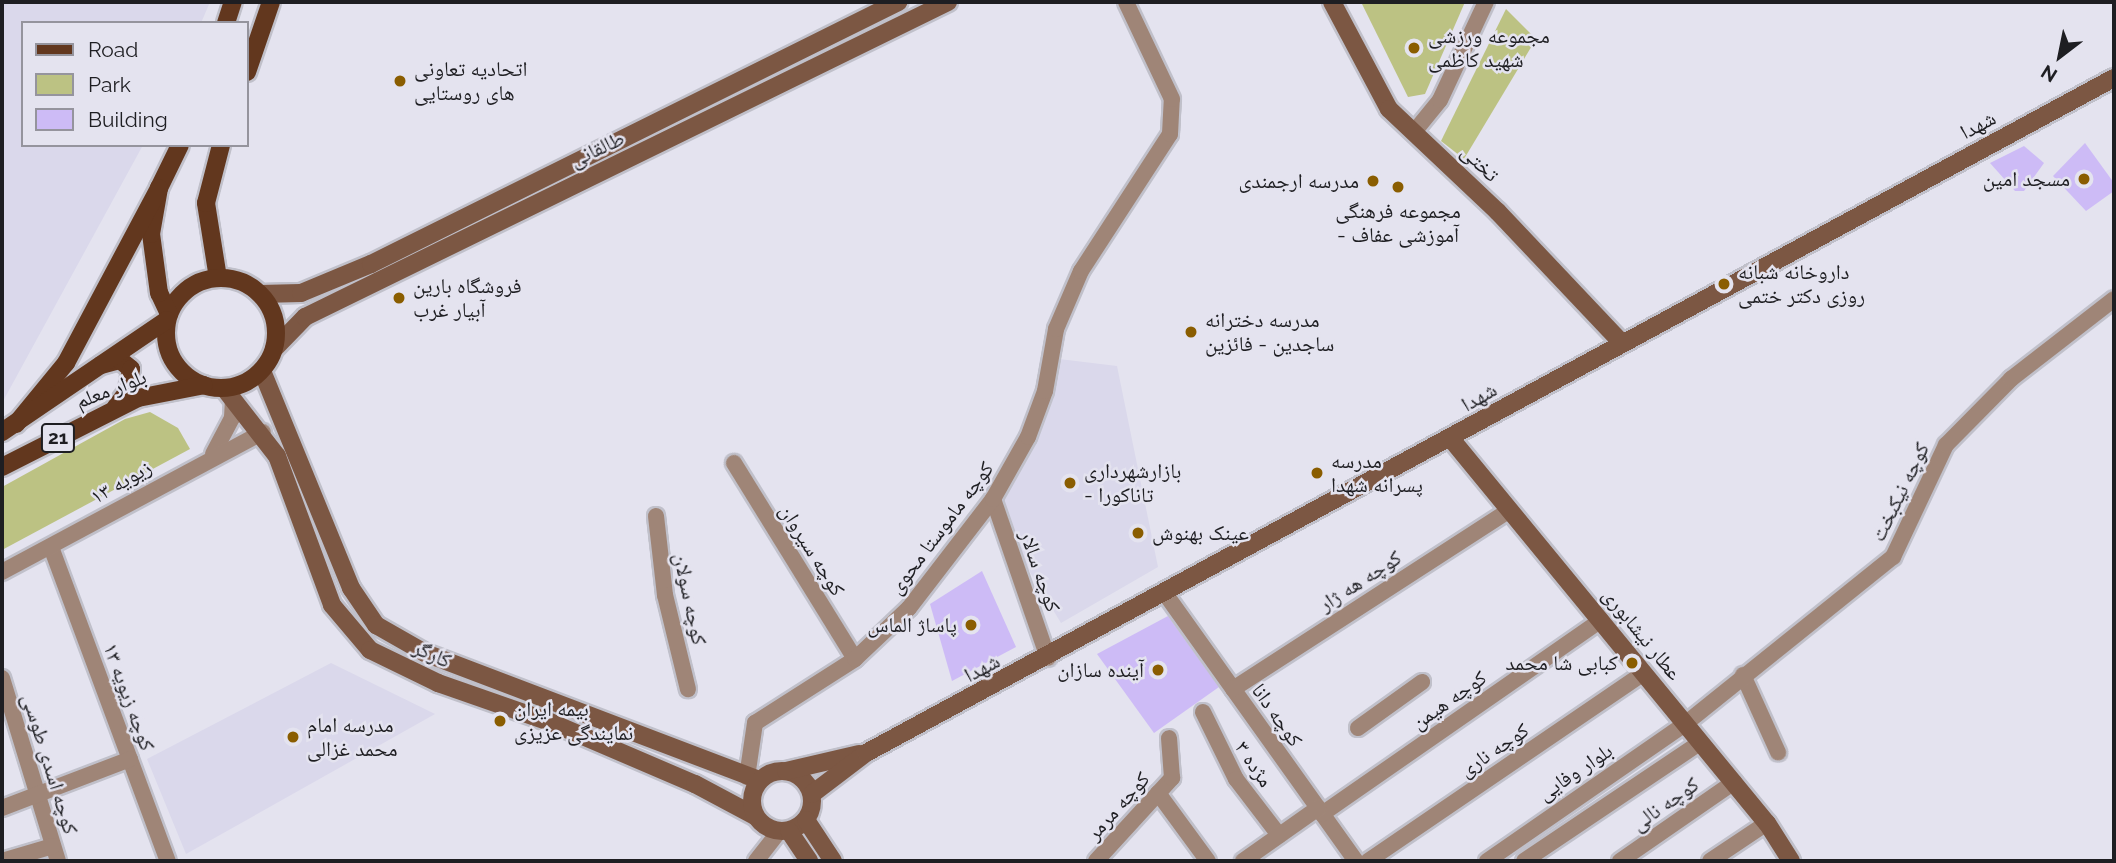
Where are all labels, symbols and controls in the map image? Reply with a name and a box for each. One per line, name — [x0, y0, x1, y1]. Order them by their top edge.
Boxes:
legend — [21, 21, 248, 147]
north arrow — [2025, 21, 2095, 91]
place label: مجموعه ورزشی شهید کاظمی — [1428, 23, 1550, 73]
text: Road — [88, 37, 138, 62]
marker: مجموعه ورزشی شهید کاظمی — [1406, 40, 1422, 56]
place label: اتحادیه تعاونی های روستایی — [414, 56, 527, 106]
text: N — [2037, 61, 2061, 87]
text: Park — [88, 72, 131, 97]
marker: اتحادیه تعاونی های روستایی — [392, 73, 408, 89]
street label: شهدا — [1956, 105, 2000, 145]
text: Building — [88, 107, 168, 132]
street label: طالقانی — [566, 125, 628, 173]
street label: تختی — [1456, 139, 1504, 187]
place label: مسجد امین — [1983, 166, 2070, 192]
place label: مدرسه ارجمندی — [1239, 168, 1359, 194]
marker: مسجد امین — [2076, 171, 2092, 187]
marker: مدرسه ارجمندی — [1365, 173, 1381, 189]
marker: مجموعه فرهنگی - آموزشی عفاف — [1390, 179, 1406, 195]
place label: مجموعه فرهنگی - آموزشی عفاف — [1335, 198, 1461, 248]
place label: داروخانه شبانه روزی دکتر ختمی — [1738, 259, 1865, 309]
place label: فروشگاه بارین آبیار غرب — [413, 273, 522, 323]
marker: داروخانه شبانه روزی دکتر ختمی — [1716, 276, 1732, 292]
marker: فروشگاه بارین آبیار غرب — [391, 290, 407, 306]
place label: مدرسه دخترانه ساجدین - فائزین — [1205, 307, 1334, 357]
marker: مدرسه دخترانه ساجدین - فائزین — [1183, 324, 1199, 340]
street label: بلوار معلم — [72, 364, 150, 414]
street label: شهدا — [1457, 377, 1501, 417]
road number: 21 — [41, 422, 76, 453]
street label: کوچه نیکبخت — [1865, 438, 1935, 546]
place label: مدرسه پسرانه شهدا — [1331, 448, 1423, 498]
street label: زیویه ۱۳ — [86, 455, 156, 509]
street label: کوچه ماموستا محوی — [883, 457, 999, 599]
place label: بازارشهرداری - تاناکورا — [1084, 458, 1181, 508]
marker: مدرسه پسرانه شهدا — [1309, 465, 1325, 481]
marker: بازارشهرداری - تاناکورا — [1062, 475, 1078, 491]
street label: کوچه سیروان — [774, 499, 850, 601]
place label: عینک بهنوش — [1152, 520, 1249, 546]
marker: عینک بهنوش — [1130, 525, 1146, 541]
street label: کوچه سالار — [1014, 527, 1066, 615]
street label: کوچه هه ژار — [1314, 545, 1406, 617]
street label: کوچه سولان — [668, 551, 712, 647]
street label: عطار نیشابوری — [1597, 583, 1687, 685]
place label: پاساژ الماس — [867, 612, 957, 638]
marker: پاساژ الماس — [963, 617, 979, 633]
street label: کارگر — [409, 634, 455, 674]
street label: کوچه زیویه ۱۳ — [98, 640, 160, 754]
street label: شهدا — [960, 648, 1004, 688]
place label: کبابی شا محمد — [1506, 650, 1618, 676]
marker: کبابی شا محمد — [1624, 655, 1640, 671]
place label: آینده سازان — [1057, 657, 1144, 683]
marker: آینده سازان — [1150, 662, 1166, 678]
street label: کوچه هیمن — [1407, 665, 1491, 735]
street label: کوچه دانا — [1246, 678, 1308, 752]
street label: کوچه اسدی طوسی — [17, 691, 83, 837]
place label: بیمه ایران نمایندگی عزیزی — [514, 696, 633, 746]
place label: مدرسه امام محمد غزالی — [307, 712, 398, 762]
marker: بیمه ایران نمایندگی عزیزی — [492, 713, 508, 729]
street label: کوچه ناری — [1454, 717, 1534, 783]
marker: مدرسه امام محمد غزالی — [285, 729, 301, 745]
street label: مژده ۳ — [1230, 736, 1278, 792]
street label: بلوار وفایی — [1533, 738, 1617, 806]
street label: کوچه مرمر — [1081, 767, 1155, 845]
street label: کوچه نالی — [1626, 772, 1704, 836]

